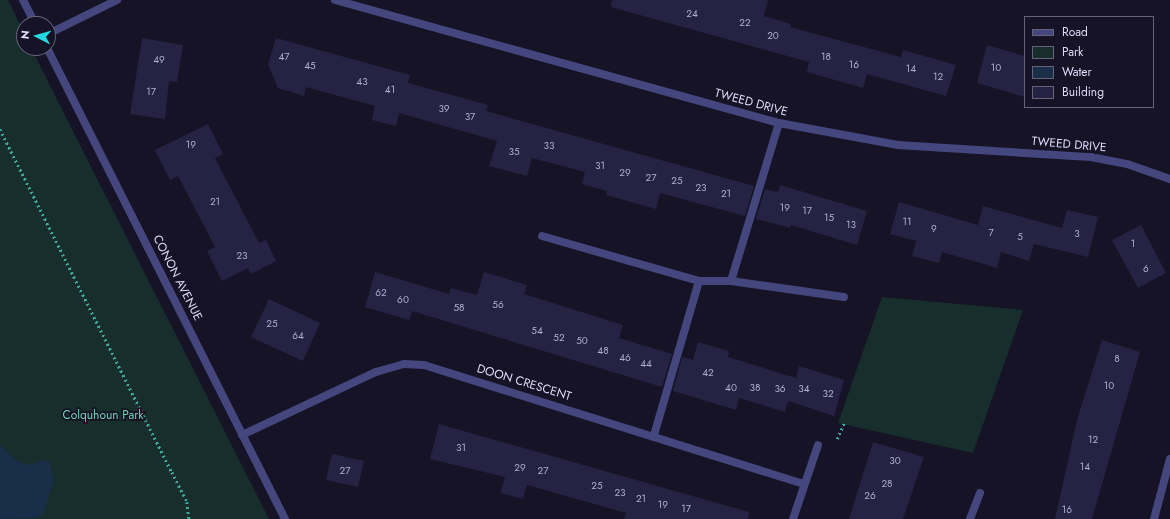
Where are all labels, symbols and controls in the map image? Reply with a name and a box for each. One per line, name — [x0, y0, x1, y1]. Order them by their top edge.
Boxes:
house number: 24 — [686, 8, 698, 20]
north arrow — [16, 16, 56, 56]
legend — [1024, 16, 1154, 108]
house number: 22 — [739, 17, 751, 29]
text: Road — [1062, 23, 1088, 41]
text: N — [17, 30, 33, 40]
house number: 20 — [767, 30, 779, 42]
text: Park — [1062, 43, 1083, 61]
house number: 47 — [278, 51, 290, 63]
house number: 18 — [821, 51, 831, 63]
house number: 49 — [153, 54, 165, 66]
house number: 16 — [849, 59, 859, 71]
house number: 45 — [304, 60, 316, 72]
house number: 10 — [991, 62, 1001, 74]
house number: 14 — [906, 63, 916, 75]
text: Water — [1062, 63, 1092, 81]
house number: 12 — [933, 71, 943, 83]
house number: 43 — [356, 76, 368, 88]
text: Building — [1062, 83, 1104, 101]
house number: 41 — [385, 84, 395, 96]
house number: 17 — [146, 86, 156, 98]
street label: TWEED DRIVE — [713, 86, 789, 120]
house number: 39 — [438, 103, 450, 115]
house number: 37 — [465, 111, 475, 123]
street label: TWEED DRIVE — [1031, 135, 1107, 155]
house number: 19 — [186, 139, 196, 151]
house number: 33 — [544, 140, 554, 152]
house number: 35 — [508, 146, 520, 158]
house number: 31 — [595, 160, 605, 172]
house number: 29 — [619, 167, 631, 179]
house number: 27 — [646, 172, 656, 184]
house number: 25 — [671, 175, 683, 187]
house number: 23 — [695, 182, 707, 194]
house number: 21 — [721, 188, 731, 200]
house number: 21 — [210, 196, 220, 208]
house number: 19 — [780, 202, 790, 214]
house number: 17 — [802, 205, 812, 217]
house number: 15 — [824, 212, 834, 224]
house number: 11 — [903, 216, 911, 228]
house number: 13 — [846, 219, 856, 231]
house number: 9 — [931, 223, 937, 235]
house number: 7 — [988, 227, 994, 239]
house number: 3 — [1074, 228, 1080, 240]
house number: 5 — [1017, 231, 1023, 243]
street label: CONON AVENUE — [149, 233, 205, 323]
house number: 1 — [1131, 238, 1135, 250]
house number: 23 — [236, 250, 248, 262]
house number: 6 — [1143, 263, 1149, 275]
house number: 62 — [375, 287, 387, 299]
house number: 60 — [397, 294, 409, 306]
house number: 56 — [492, 299, 504, 311]
house number: 58 — [453, 302, 465, 314]
house number: 25 — [266, 318, 278, 330]
house number: 54 — [531, 325, 543, 337]
house number: 64 — [292, 330, 304, 342]
house number: 52 — [553, 332, 565, 344]
house number: 50 — [576, 335, 588, 347]
house number: 48 — [597, 345, 609, 357]
house number: 46 — [619, 352, 631, 364]
house number: 8 — [1114, 353, 1120, 365]
house number: 44 — [640, 358, 652, 370]
street label: DOON CRESCENT — [475, 362, 573, 404]
house number: 42 — [702, 367, 714, 379]
house number: 10 — [1104, 380, 1114, 392]
house number: 40 — [725, 382, 737, 394]
house number: 38 — [750, 382, 760, 394]
house number: 36 — [774, 383, 786, 395]
house number: 34 — [798, 383, 810, 395]
house number: 32 — [822, 388, 834, 400]
park label: Colquhoun Park — [62, 409, 144, 423]
house number: 12 — [1088, 434, 1098, 446]
house number: 31 — [456, 442, 466, 454]
house number: 30 — [889, 455, 901, 467]
house number: 14 — [1080, 461, 1090, 473]
house number: 29 — [514, 462, 526, 474]
house number: 27 — [340, 465, 350, 477]
house number: 27 — [538, 465, 548, 477]
house number: 28 — [881, 478, 893, 490]
house number: 25 — [591, 480, 603, 492]
house number: 23 — [614, 487, 626, 499]
house number: 26 — [864, 490, 876, 502]
house number: 21 — [636, 493, 646, 505]
house number: 19 — [658, 499, 668, 511]
house number: 17 — [681, 503, 691, 515]
house number: 16 — [1062, 504, 1072, 516]

